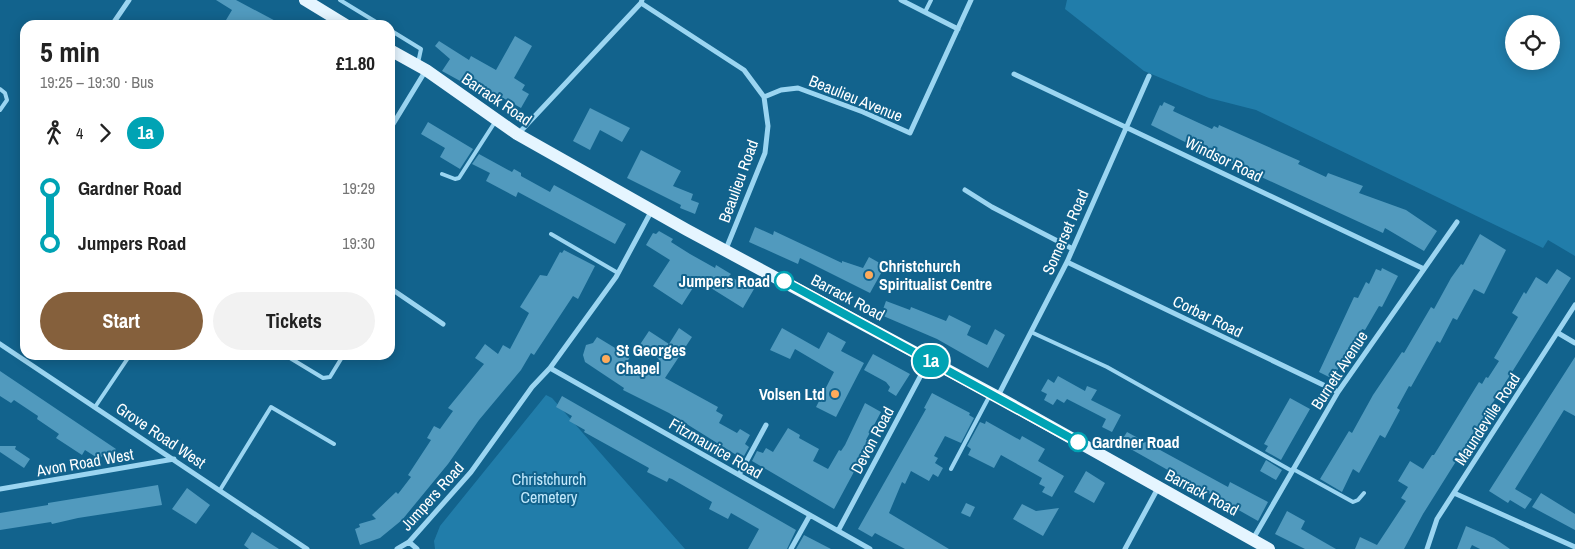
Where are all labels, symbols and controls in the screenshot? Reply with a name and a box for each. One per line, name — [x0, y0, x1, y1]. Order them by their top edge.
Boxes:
map controls — [1505, 15, 1560, 70]
button: locate — [1505, 15, 1560, 70]
text: 5 min — [40, 33, 100, 71]
text: £1.80 — [336, 50, 375, 76]
street label: Barrack Road — [458, 67, 536, 131]
street label: Beaulieu Avenue — [806, 69, 906, 127]
text: 19:25 – 19:30 · Bus — [40, 71, 154, 93]
icon: walk — [40, 119, 68, 147]
icon: forward — [91, 119, 119, 147]
text: 1a — [137, 120, 154, 145]
text: 4 — [76, 122, 83, 144]
street label: Windsor Road — [1181, 131, 1267, 187]
street label: Beaulieu Road — [713, 136, 763, 226]
text: Gardner Road — [78, 175, 182, 201]
text: 19:29 — [342, 177, 375, 199]
street label: Somerset Road — [1036, 186, 1094, 278]
text: Jumpers Road — [78, 230, 186, 256]
text: 19:30 — [342, 232, 375, 254]
place label: Christchurch Spiritualist Centre — [879, 255, 992, 295]
street label: Barrack Road — [807, 268, 889, 326]
marker: Christchurch Spiritualist Centre — [863, 269, 875, 281]
place label: Jumpers Road — [679, 270, 770, 292]
marker: Jumpers Road — [774, 271, 794, 291]
street label: Corbar Road — [1169, 290, 1247, 342]
button: Start — [40, 292, 203, 350]
button: Tickets — [213, 292, 375, 350]
street label: Burnett Avenue — [1305, 326, 1373, 414]
place label: St Georges Chapel — [616, 339, 686, 379]
line badge: 1a — [908, 345, 954, 377]
text: 1a — [923, 348, 939, 373]
marker: St Georges Chapel — [600, 353, 612, 365]
street label: Maundeville Road — [1449, 369, 1525, 469]
place label: Volsen Ltd — [759, 383, 825, 405]
marker: Volsen Ltd — [829, 388, 841, 400]
street label: Grove Road West — [112, 397, 211, 473]
street label: Devon Road — [845, 403, 899, 477]
street label: Fitzmaurice Road — [665, 412, 767, 484]
place label: Gardner Road — [1092, 431, 1180, 453]
marker: Gardner Road — [1068, 432, 1088, 452]
street label: Avon Road West — [34, 443, 136, 482]
street label: Jumpers Road — [395, 457, 469, 535]
street label: Barrack Road — [1161, 463, 1243, 521]
park label: Christchurch Cemetery — [512, 468, 586, 508]

